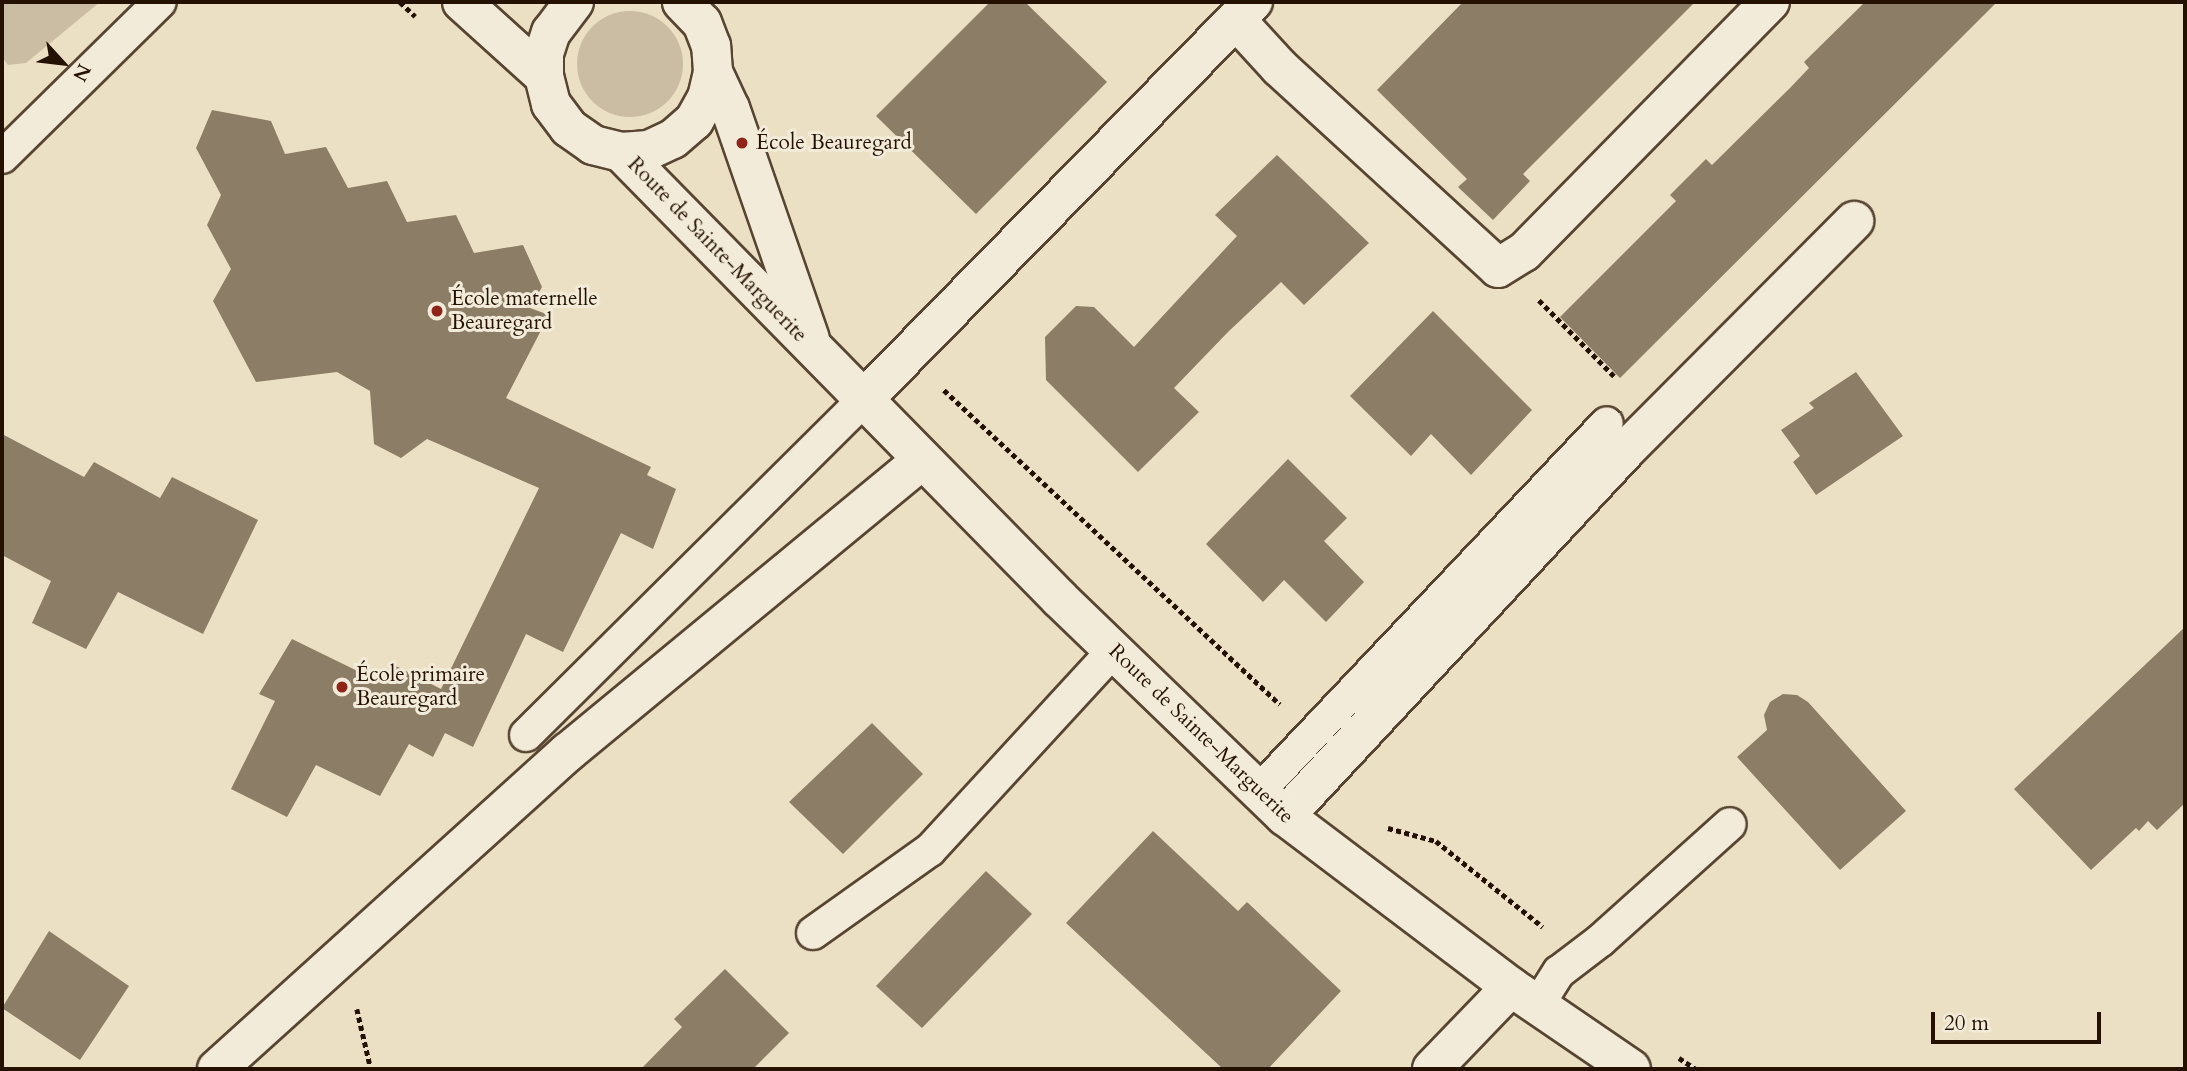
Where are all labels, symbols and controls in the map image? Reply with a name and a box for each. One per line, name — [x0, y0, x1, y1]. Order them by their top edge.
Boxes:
north arrow — [28, 28, 98, 98]
text: N — [66, 59, 97, 86]
place label: École Beauregard — [756, 130, 912, 156]
marker: École Beauregard — [734, 135, 750, 151]
street label: Route de Sainte-Marguerite — [622, 152, 812, 348]
place label: École maternelle Beauregard — [451, 286, 598, 336]
marker: École maternelle Beauregard — [429, 303, 445, 319]
street label: Route de Sainte-Marguerite — [1103, 639, 1299, 829]
place label: École primaire Beauregard — [356, 662, 485, 712]
marker: École primaire Beauregard — [334, 679, 350, 695]
scale bar — [1935, 998, 2105, 1042]
text: 20 m — [1944, 1009, 1989, 1038]

